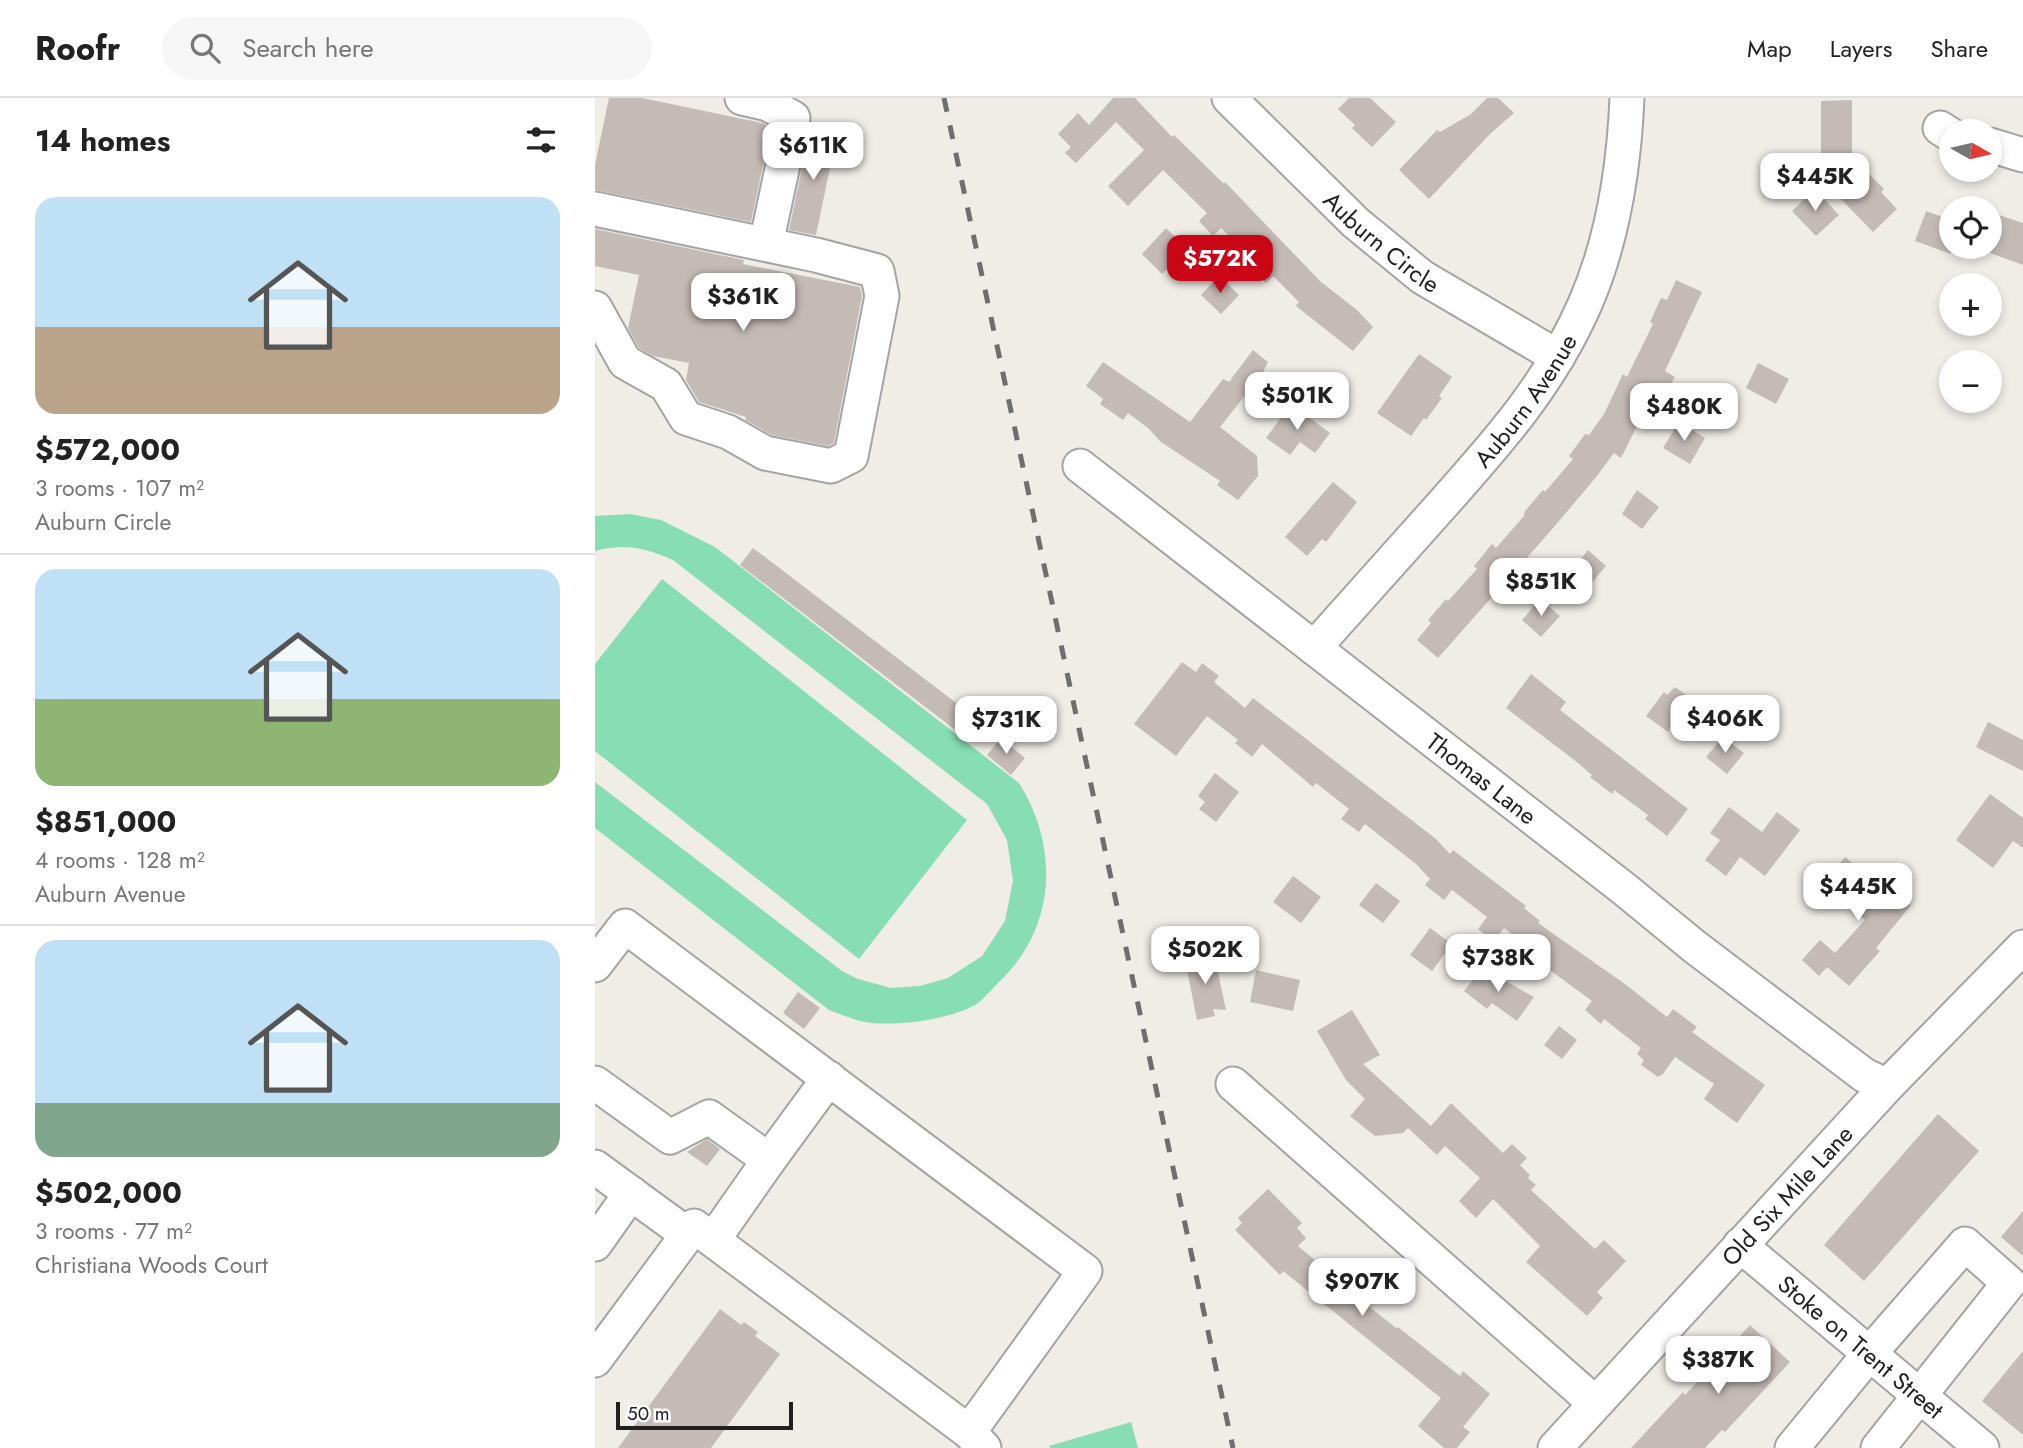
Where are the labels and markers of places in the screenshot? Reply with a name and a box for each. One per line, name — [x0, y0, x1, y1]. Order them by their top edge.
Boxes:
pin: $611K — [764, 122, 862, 182]
pin: $445K — [1766, 153, 1864, 213]
pin: $572K — [1171, 236, 1269, 295]
pin: $361K — [694, 274, 792, 333]
pin: $501K — [1248, 372, 1346, 432]
pin: $480K — [1635, 384, 1733, 443]
pin: $851K — [1492, 559, 1590, 618]
pin: $731K — [957, 696, 1055, 756]
pin: $406K — [1676, 696, 1774, 755]
pin: $445K — [1809, 864, 1907, 923]
pin: $502K — [1156, 926, 1254, 986]
pin: $738K — [1449, 934, 1547, 994]
pin: $907K — [1313, 1258, 1411, 1318]
pin: $387K — [1669, 1336, 1767, 1396]

